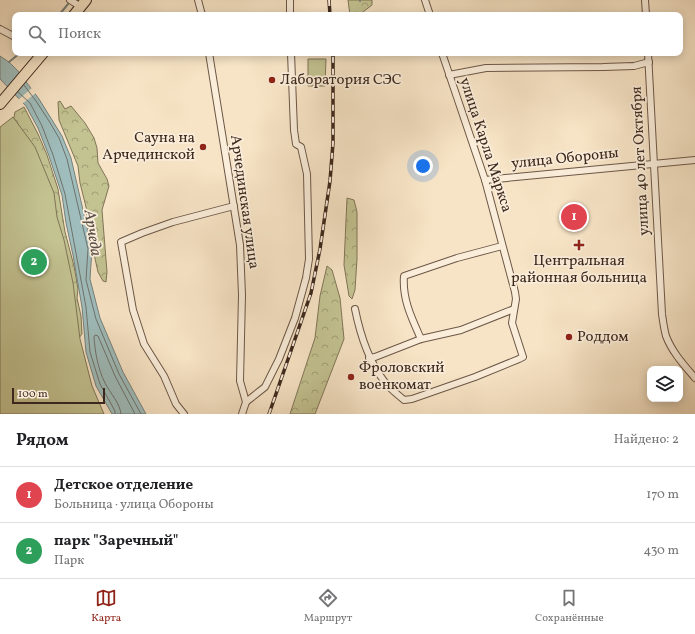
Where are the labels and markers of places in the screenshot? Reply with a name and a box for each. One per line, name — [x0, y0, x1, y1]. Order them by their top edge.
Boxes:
place label: Лаборатория СЭС — [280, 70, 402, 91]
marker: Лаборатория СЭС — [267, 75, 277, 85]
place label: Сауна на Арчединской — [102, 128, 195, 166]
marker: Сауна на Арчединской — [198, 142, 208, 152]
pin: 1 — [561, 202, 587, 232]
marker: Центральная районная больница — [573, 239, 585, 251]
pin: 2 — [21, 247, 47, 277]
place label: Центральная районная больница — [511, 251, 647, 289]
place label: Роддом — [577, 327, 628, 348]
marker: Роддом — [564, 332, 574, 342]
place label: Фроловский военкомат — [359, 358, 444, 396]
marker: Фроловский военкомат — [346, 372, 356, 382]

